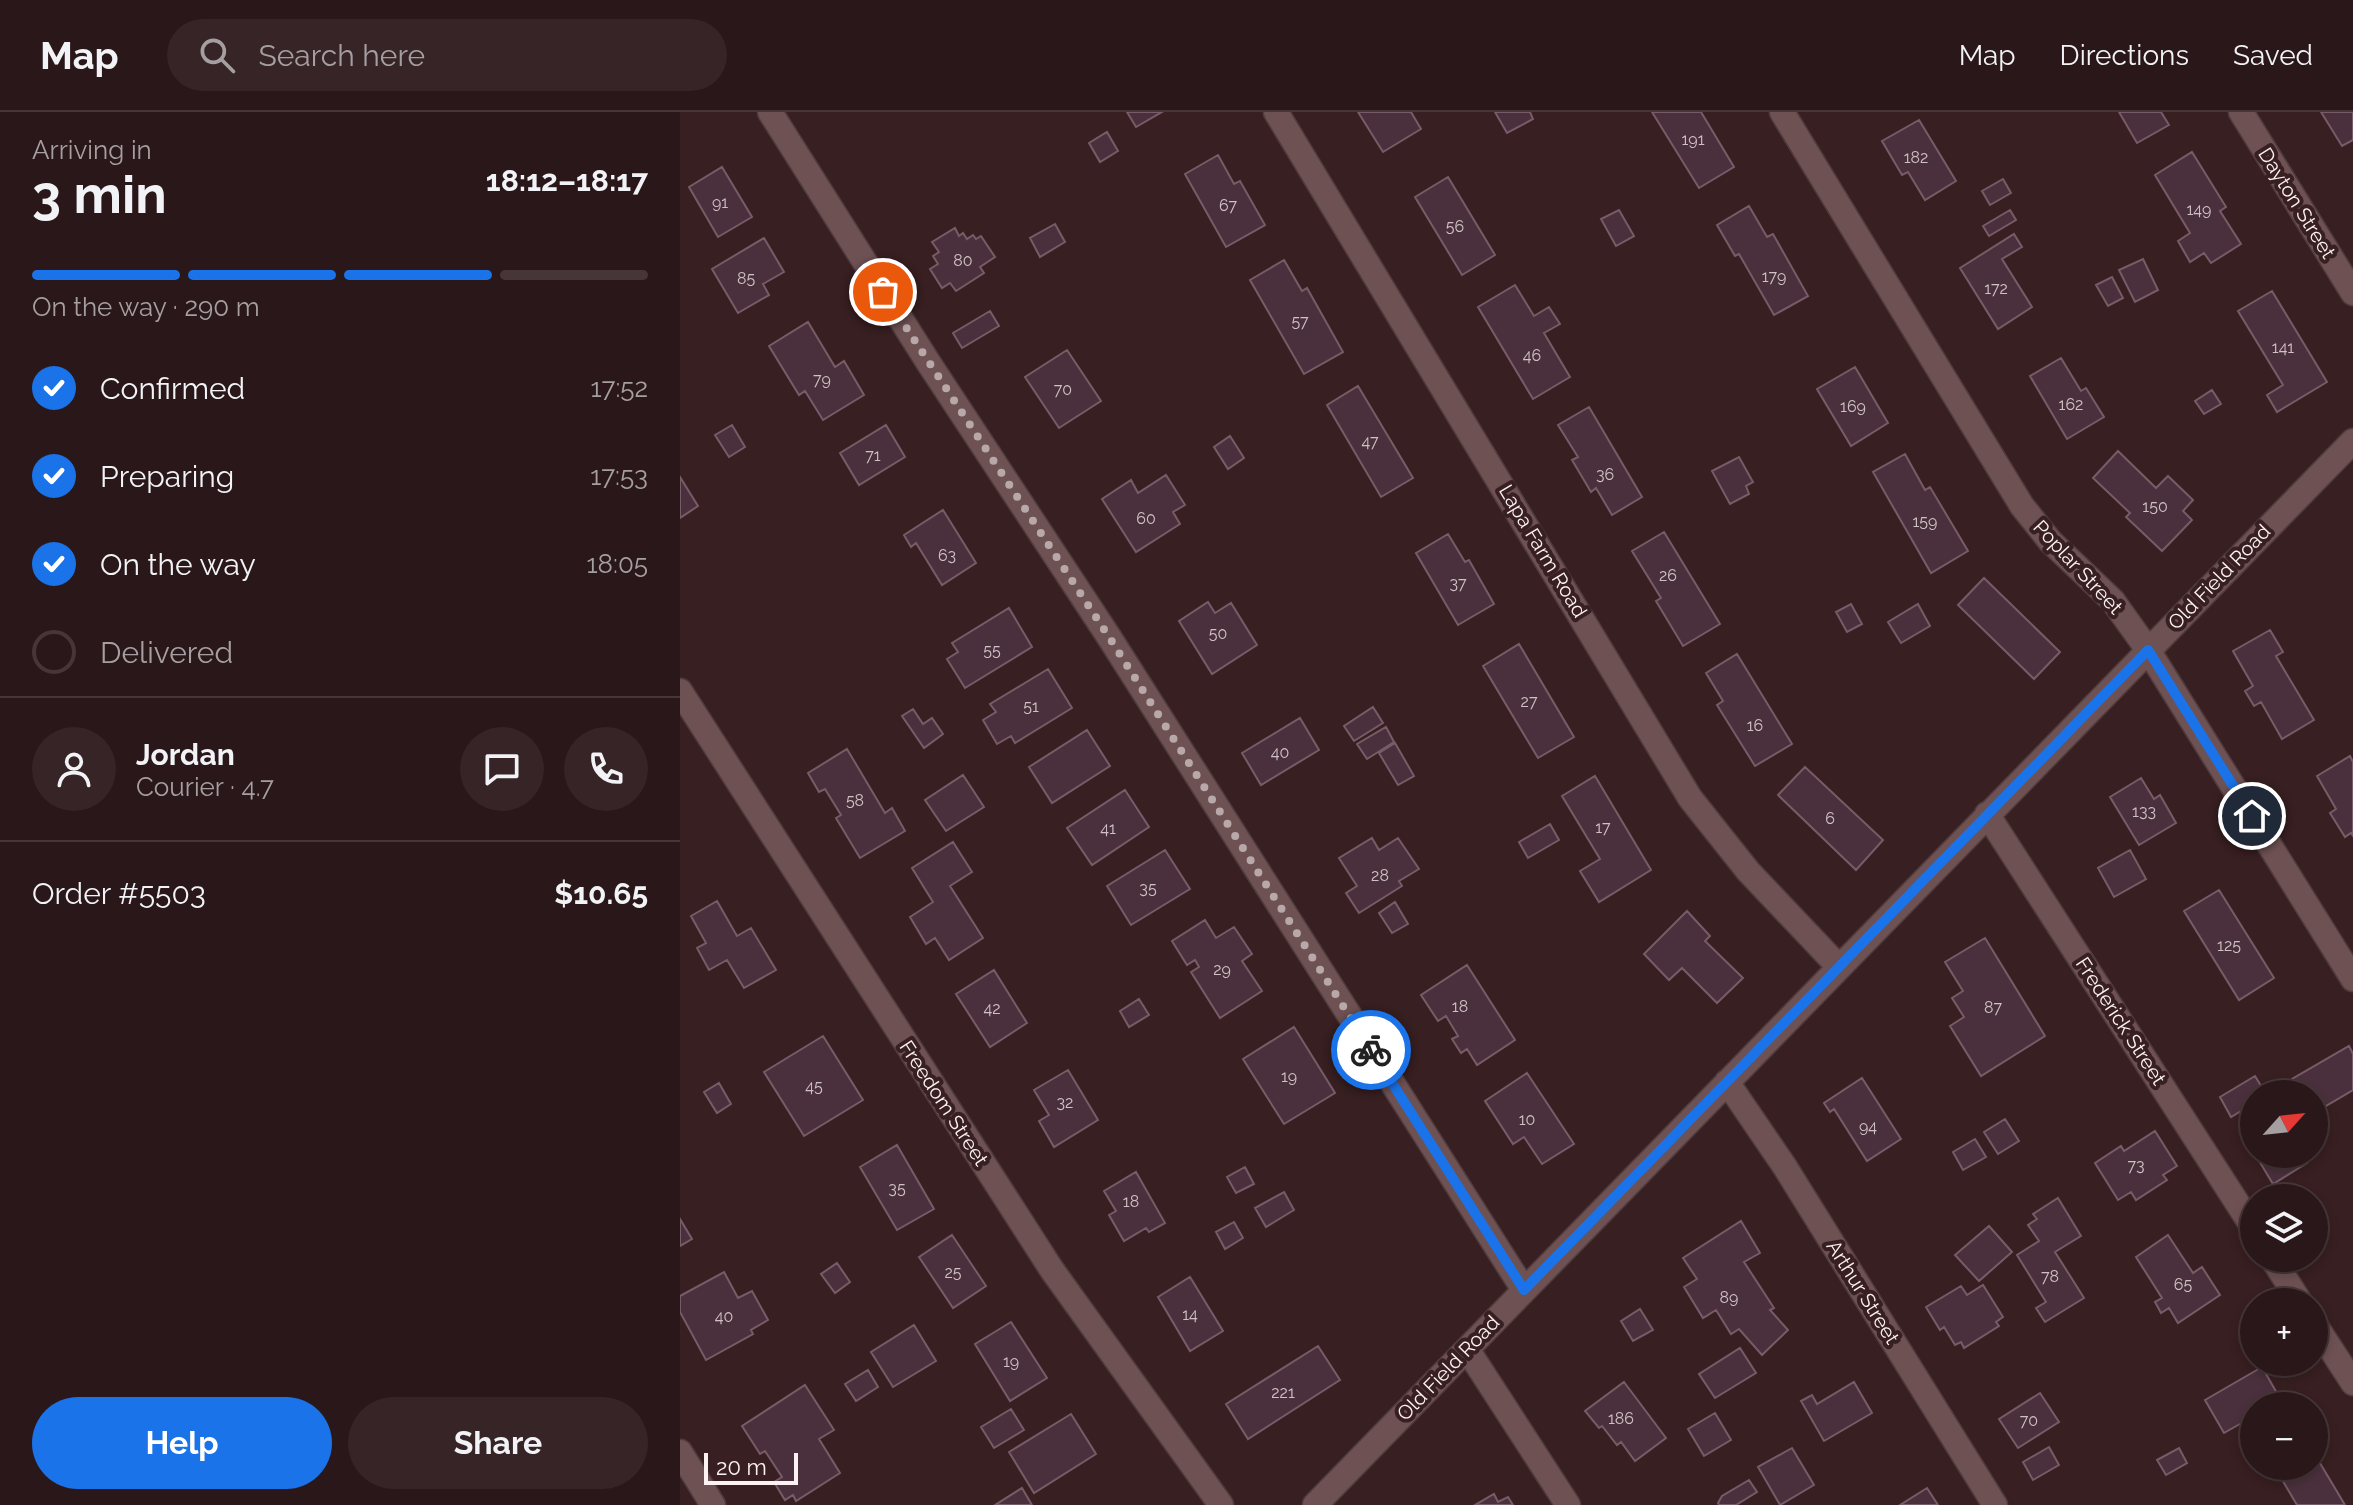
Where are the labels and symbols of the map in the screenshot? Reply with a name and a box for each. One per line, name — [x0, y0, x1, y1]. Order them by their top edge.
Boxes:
house number: 191 — [1681, 130, 1705, 149]
street label: Dayton Street — [2253, 143, 2341, 263]
house number: 182 — [1904, 148, 1928, 167]
house number: 91 — [712, 193, 728, 212]
house number: 67 — [1219, 196, 1238, 215]
house number: 149 — [2187, 200, 2211, 219]
house number: 56 — [1446, 217, 1464, 236]
house number: 80 — [953, 251, 973, 270]
pin — [849, 258, 917, 326]
house number: 179 — [1762, 267, 1786, 286]
house number: 85 — [737, 269, 755, 288]
house number: 172 — [1984, 279, 2008, 298]
house number: 57 — [1291, 312, 1309, 331]
house number: 141 — [2272, 338, 2294, 357]
house number: 46 — [1523, 346, 1541, 365]
house number: 79 — [813, 370, 831, 389]
house number: 70 — [1054, 380, 1072, 399]
house number: 162 — [2059, 395, 2083, 414]
house number: 169 — [1840, 397, 1866, 416]
house number: 47 — [1361, 432, 1379, 451]
house number: 71 — [865, 446, 881, 465]
house number: 36 — [1596, 465, 1614, 484]
street label: Lapa Farm Road — [1494, 480, 1592, 622]
house number: 150 — [2142, 497, 2168, 516]
house number: 60 — [1136, 509, 1156, 528]
house number: 159 — [1913, 512, 1937, 531]
street label: Poplar Street — [2028, 515, 2128, 619]
street label: Old Field Road — [2163, 519, 2275, 635]
house number: 63 — [938, 546, 956, 565]
house number: 26 — [1659, 566, 1677, 585]
house number: 37 — [1449, 574, 1467, 593]
house number: 50 — [1209, 624, 1227, 643]
house number: 55 — [983, 641, 1001, 660]
house number: 27 — [1521, 692, 1538, 711]
house number: 51 — [1023, 697, 1039, 716]
house number: 16 — [1747, 716, 1763, 735]
house number: 40 — [1271, 743, 1289, 762]
pin — [2218, 782, 2286, 850]
house number: 58 — [846, 791, 864, 810]
house number: 133 — [2132, 802, 2156, 821]
house number: 6 — [1825, 809, 1835, 828]
house number: 17 — [1595, 818, 1611, 837]
house number: 41 — [1100, 819, 1116, 838]
house number: 28 — [1371, 866, 1389, 885]
house number: 35 — [1139, 879, 1157, 898]
house number: 125 — [2217, 936, 2241, 955]
street label: Frederick Street — [2071, 953, 2171, 1089]
house number: 29 — [1213, 960, 1231, 979]
house number: 18 — [1452, 997, 1468, 1016]
house number: 87 — [1984, 998, 2002, 1017]
house number: 42 — [983, 999, 1001, 1018]
courier — [1331, 1010, 1411, 1090]
street label: Freedom Street — [895, 1036, 994, 1170]
house number: 19 — [1281, 1067, 1297, 1086]
house number: 45 — [805, 1077, 823, 1096]
north arrow — [2240, 1080, 2328, 1168]
house number: 32 — [1057, 1093, 1073, 1112]
house number: 10 — [1519, 1110, 1535, 1129]
house number: 94 — [1859, 1117, 1877, 1136]
house number: 73 — [2127, 1156, 2145, 1175]
house number: 35 — [888, 1179, 906, 1198]
house number: 18 — [1123, 1192, 1139, 1211]
street label: Arthur Street — [1822, 1236, 1905, 1349]
house number: 25 — [944, 1263, 962, 1282]
house number: 78 — [2041, 1267, 2059, 1286]
house number: 65 — [2174, 1275, 2192, 1294]
house number: 89 — [1720, 1288, 1738, 1307]
house number: 14 — [1182, 1305, 1198, 1324]
house number: 40 — [715, 1307, 733, 1326]
street label: Old Field Road — [1392, 1310, 1504, 1426]
house number: 19 — [1003, 1352, 1019, 1371]
house number: 221 — [1271, 1383, 1295, 1402]
house number: 186 — [1608, 1409, 1634, 1428]
house number: 70 — [2020, 1411, 2038, 1430]
scale bar — [704, 1449, 798, 1485]

